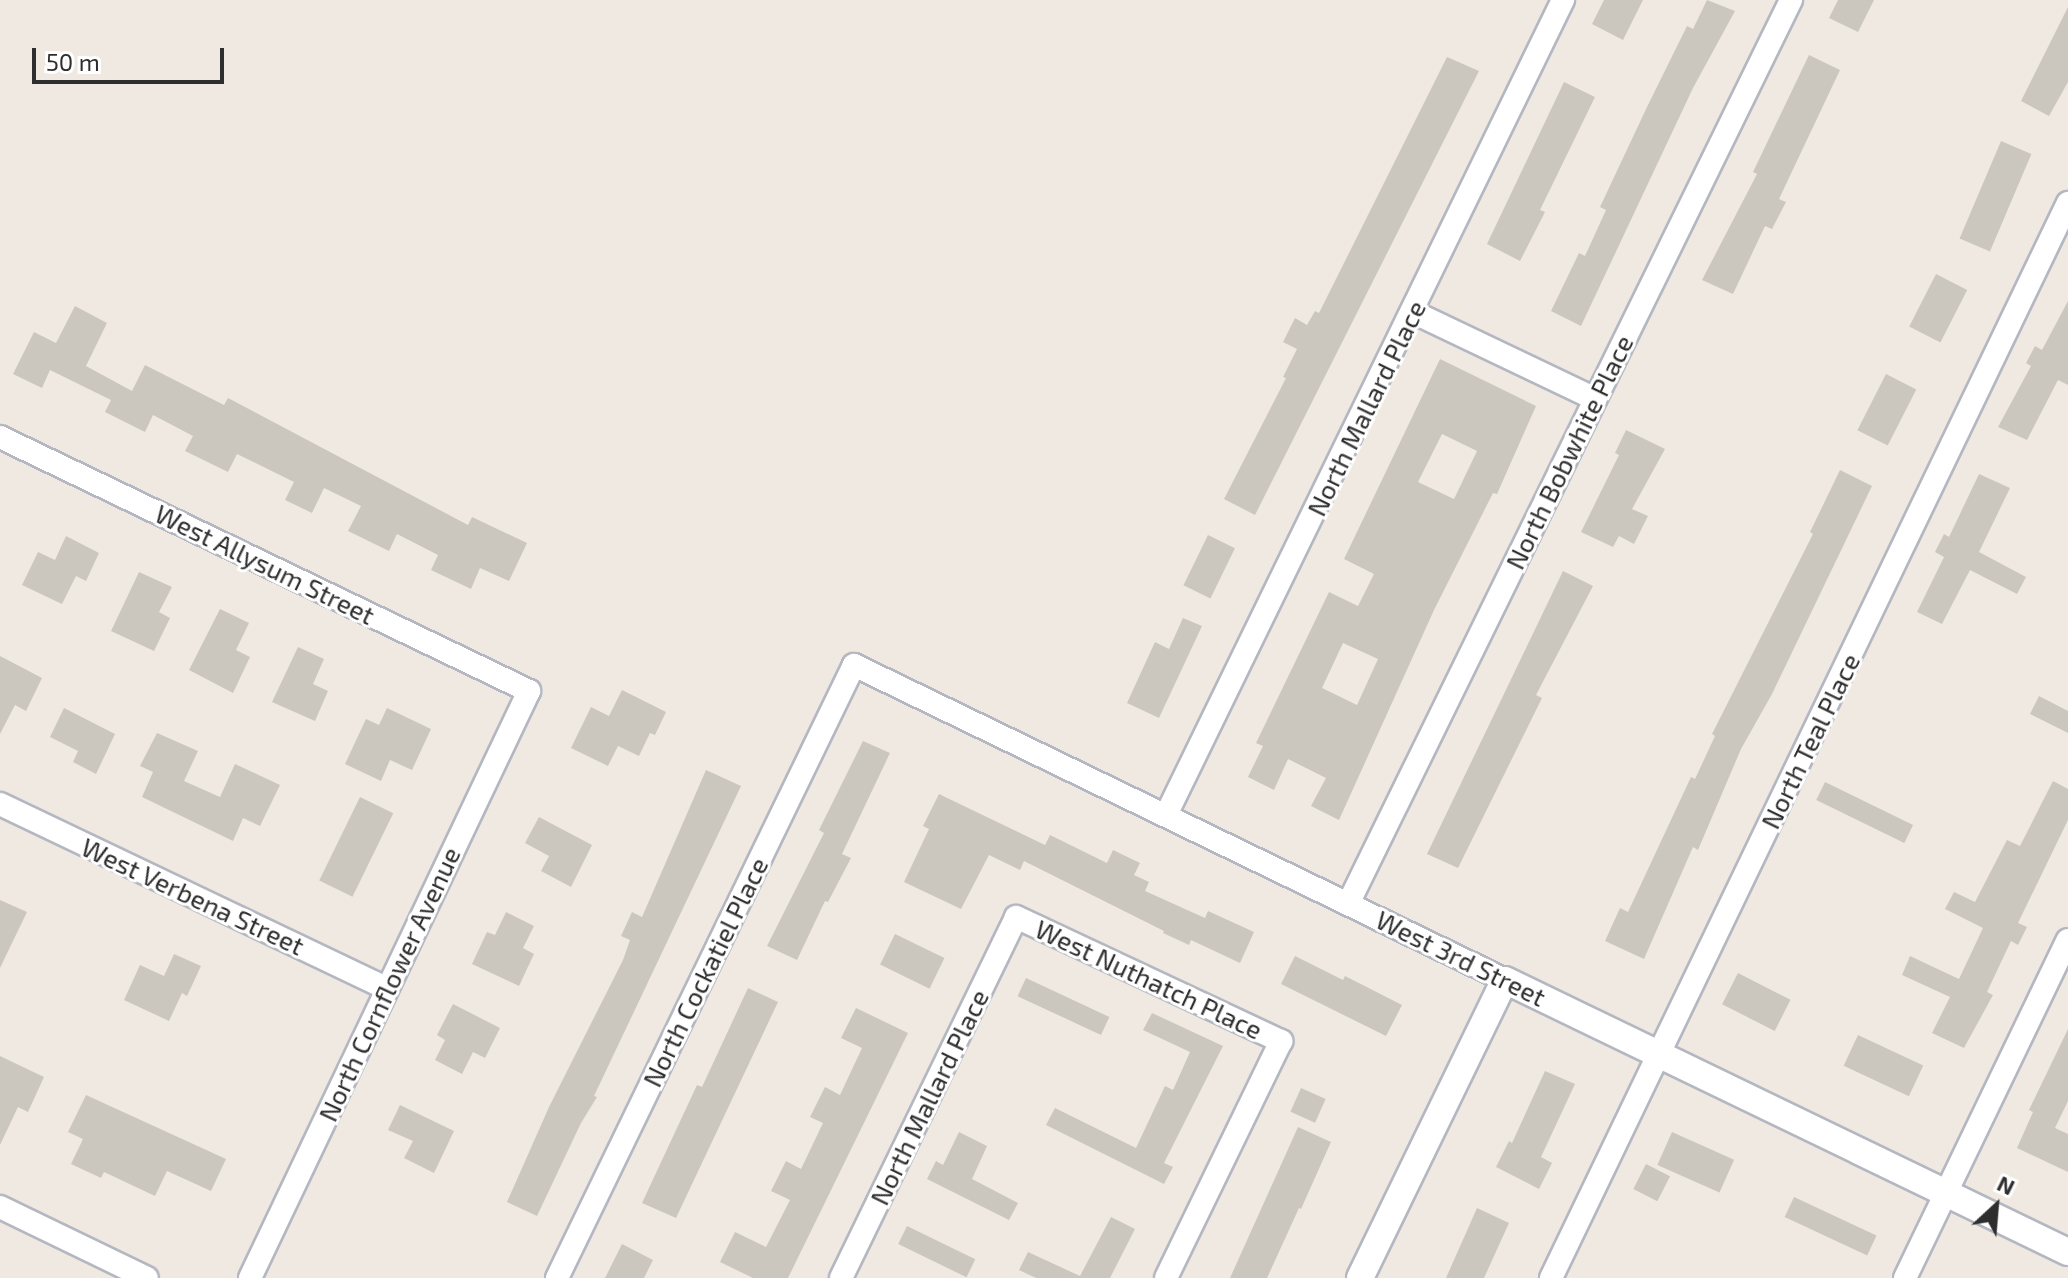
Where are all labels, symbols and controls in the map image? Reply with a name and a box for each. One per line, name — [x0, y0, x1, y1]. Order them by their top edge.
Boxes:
scale bar — [36, 32, 228, 82]
text: 50 m — [46, 47, 100, 76]
street label: North Mallard Place — [1300, 295, 1432, 521]
street label: North Bobwhite Place — [1499, 330, 1639, 574]
street label: West Allysum Street — [150, 497, 380, 631]
street label: North Teal Place — [1754, 648, 1866, 834]
street label: West Verbena Street — [77, 831, 309, 961]
street label: North Cornflower Avenue — [311, 841, 467, 1127]
street label: North Cockatiel Place — [636, 852, 774, 1092]
street label: West 3rd Street — [1371, 904, 1551, 1012]
street label: West Nuthatch Place — [1031, 913, 1267, 1045]
street label: North Mallard Place — [863, 984, 995, 1210]
north arrow — [1956, 1166, 2036, 1246]
text: N — [1994, 1169, 2019, 1200]

